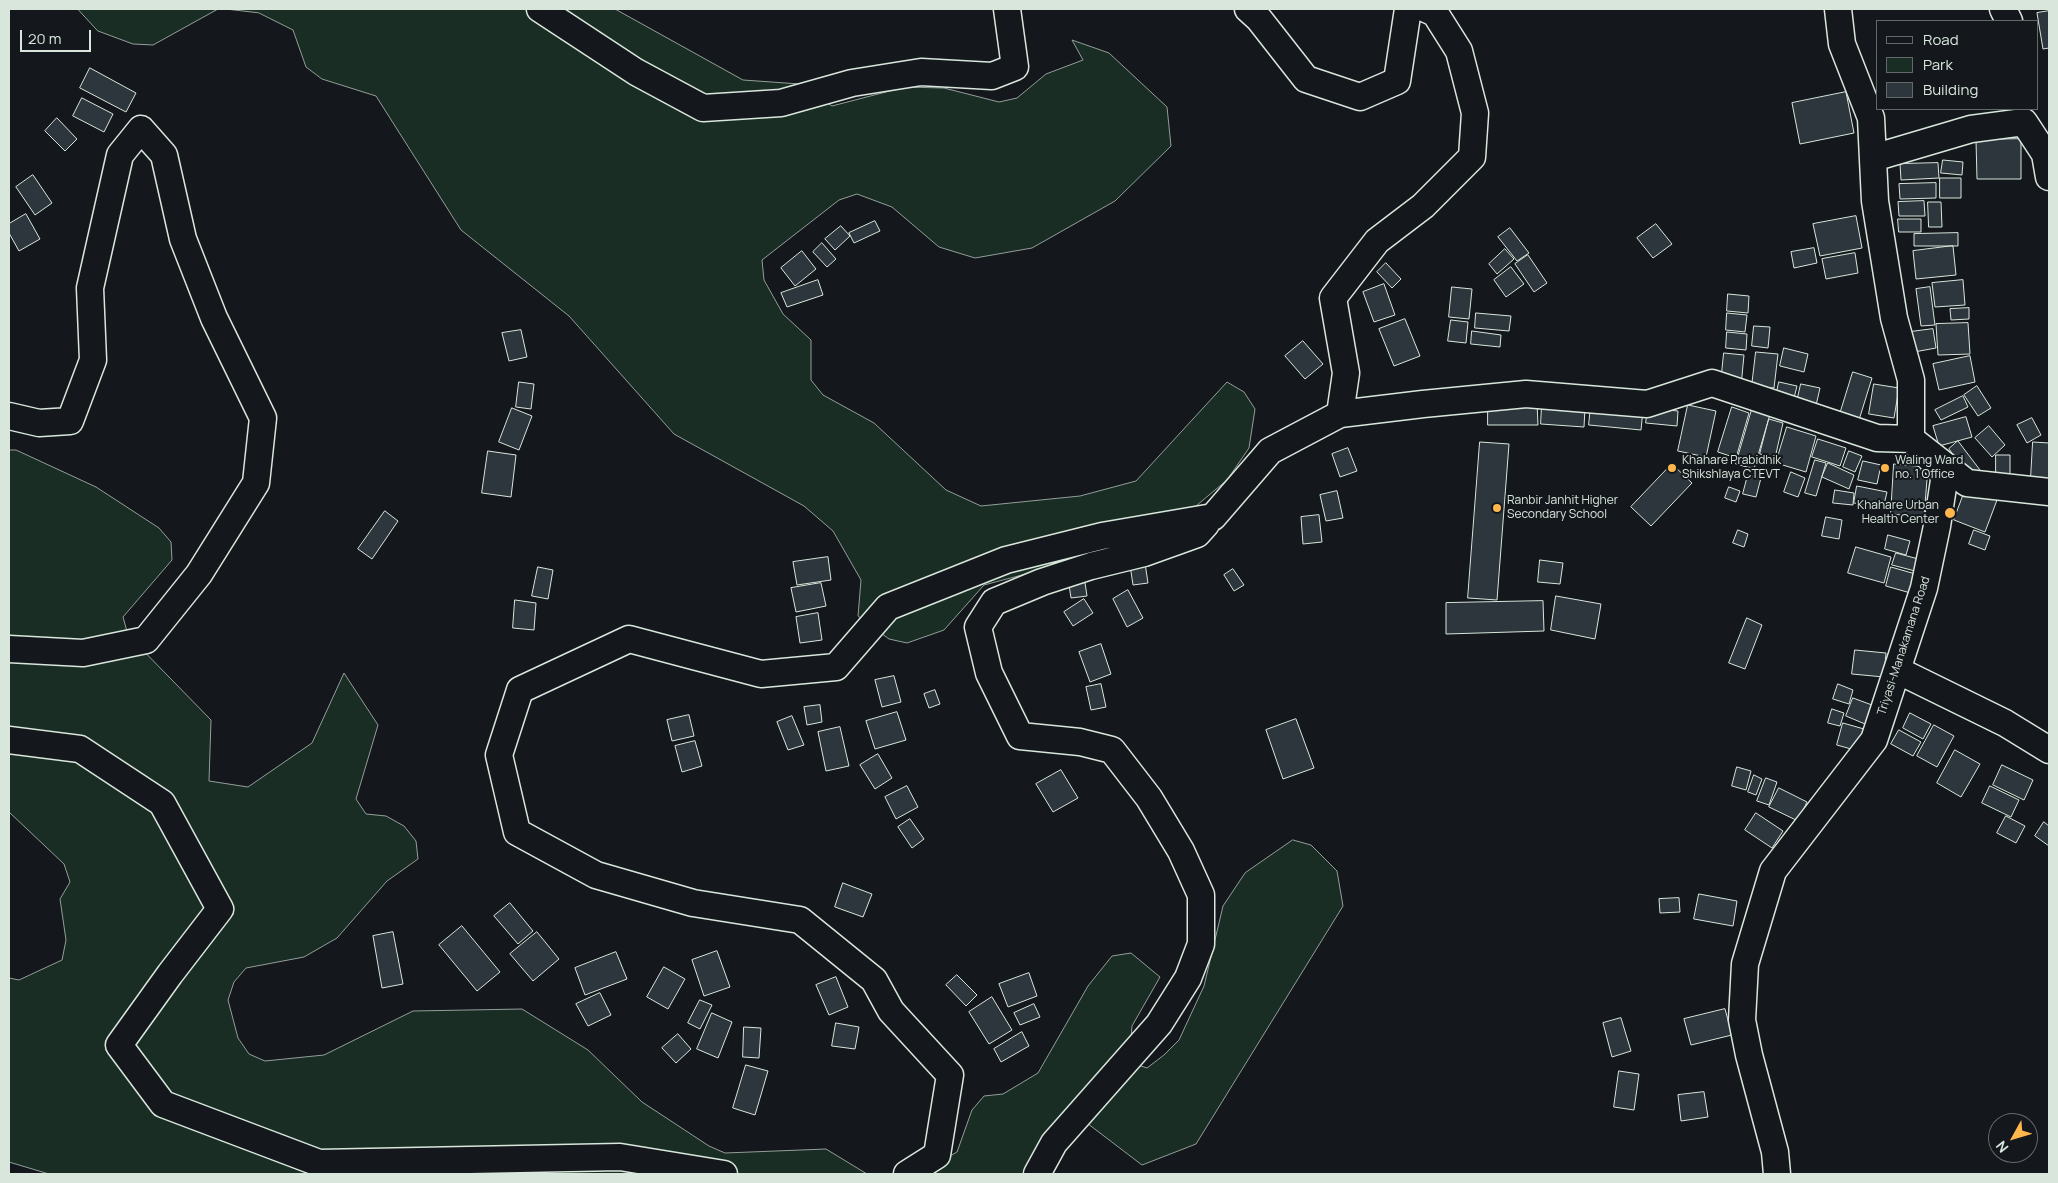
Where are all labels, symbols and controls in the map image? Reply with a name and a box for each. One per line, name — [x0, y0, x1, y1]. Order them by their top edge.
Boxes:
scale bar — [22, 20, 94, 52]
legend — [1876, 20, 2038, 110]
text: 20 m — [28, 28, 61, 49]
text: Road — [1923, 29, 1959, 50]
text: Park — [1923, 54, 1953, 75]
text: Building — [1923, 79, 1978, 100]
place label: Khahare Prabidhik Shikshlaya CTEVT — [1682, 454, 1781, 482]
place label: Waling Ward no. 1 Office — [1895, 454, 1963, 482]
marker: Khahare Prabidhik Shikshlaya CTEVT — [1666, 462, 1678, 474]
marker: Waling Ward no. 1 Office — [1879, 462, 1891, 474]
place label: Ranbir Janhit Higher Secondary School — [1507, 494, 1618, 522]
place label: Khahare Urban Health Center — [1857, 499, 1939, 527]
marker: Ranbir Janhit Higher Secondary School — [1491, 502, 1503, 514]
marker: Khahare Urban Health Center — [1943, 506, 1957, 520]
street label: Triyasi-Manakamana Road — [1875, 575, 1933, 717]
north arrow — [1988, 1113, 2038, 1163]
text: N — [1991, 1137, 2012, 1157]

